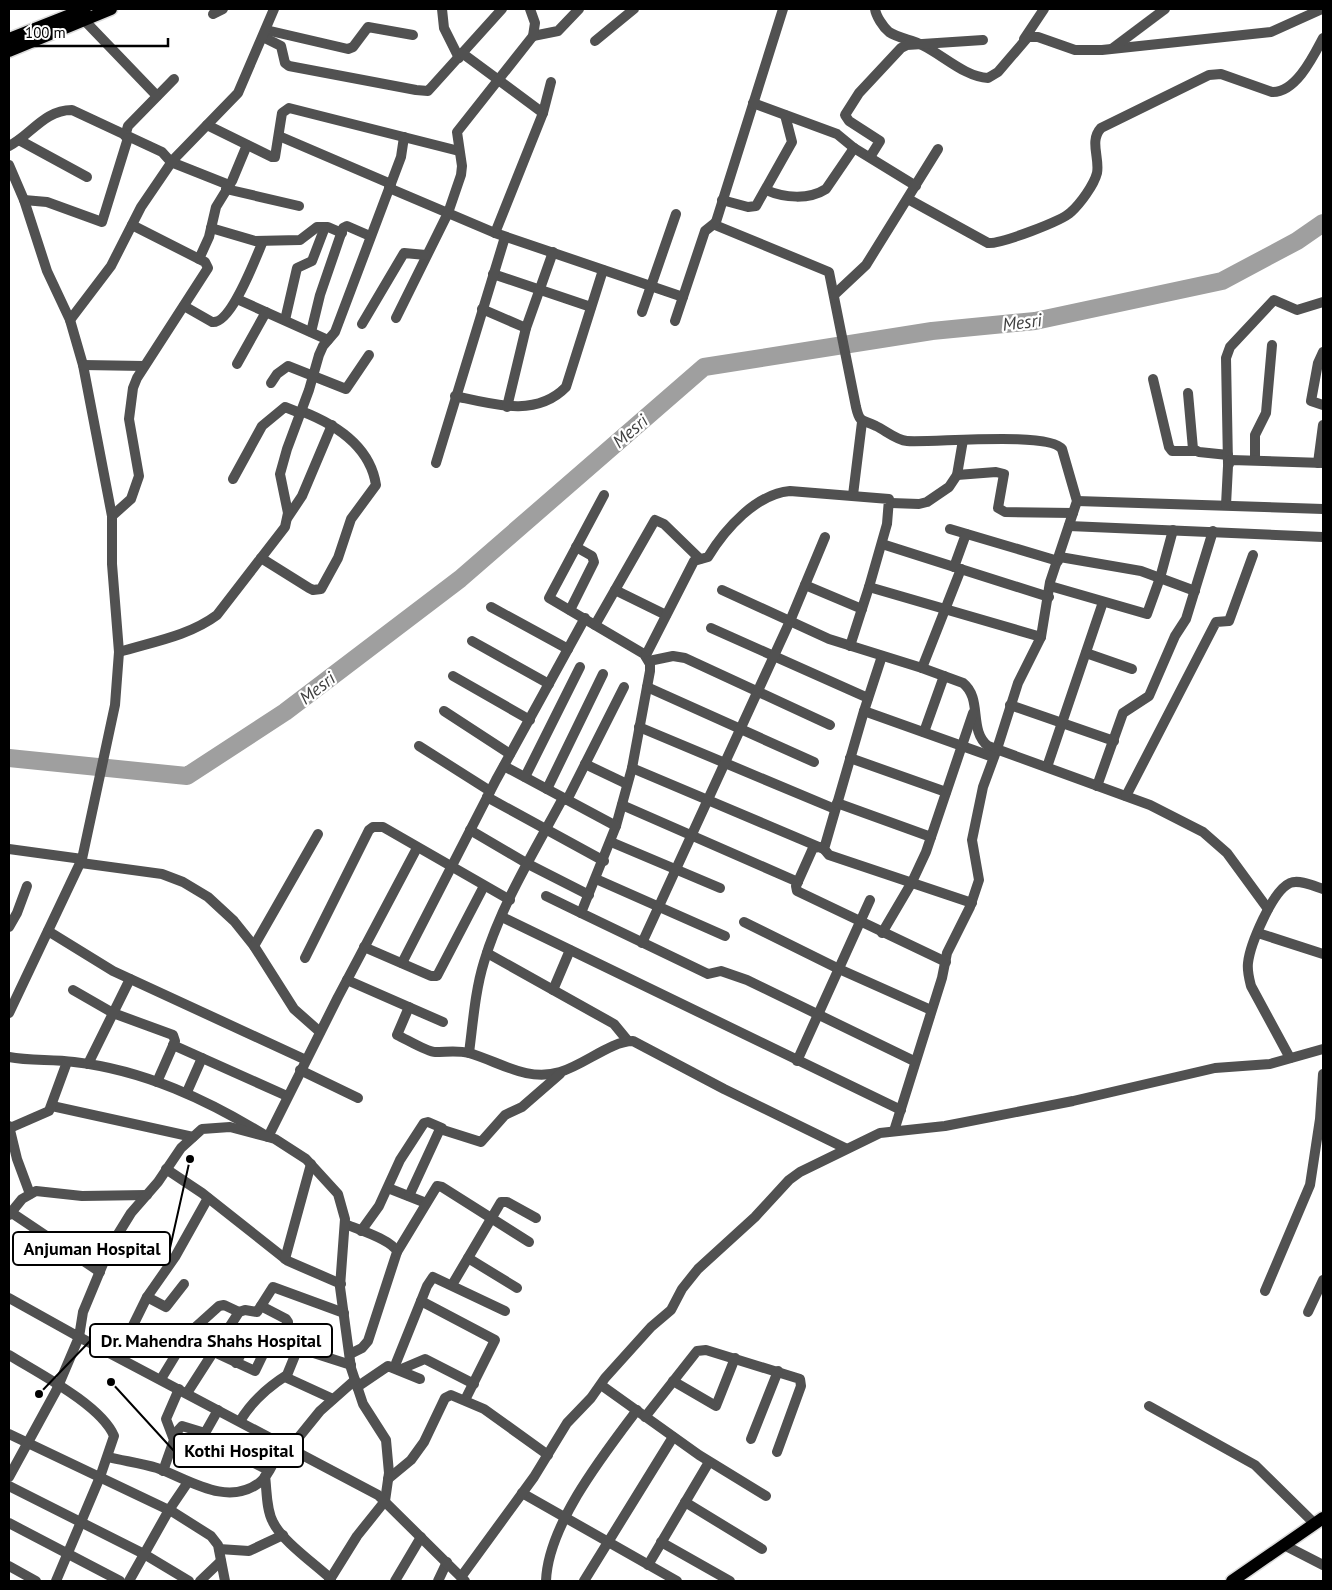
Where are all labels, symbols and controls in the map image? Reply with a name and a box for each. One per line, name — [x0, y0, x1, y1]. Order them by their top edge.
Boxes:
scale bar — [18, 15, 168, 47]
text: 100 m — [25, 23, 66, 42]
water label: Mesri — [1001, 308, 1044, 336]
water label: Mesri — [608, 408, 654, 453]
water label: Mesri — [294, 666, 341, 709]
callout: Anjuman Hospital — [13, 1232, 170, 1265]
text: Anjuman Hospital — [23, 1237, 161, 1260]
callout: Dr. Mahendra Shahs Hospital — [90, 1324, 332, 1357]
text: Dr. Mahendra Shahs Hospital — [101, 1329, 322, 1352]
callout: Kothi Hospital — [174, 1434, 303, 1467]
text: Kothi Hospital — [184, 1439, 294, 1462]

